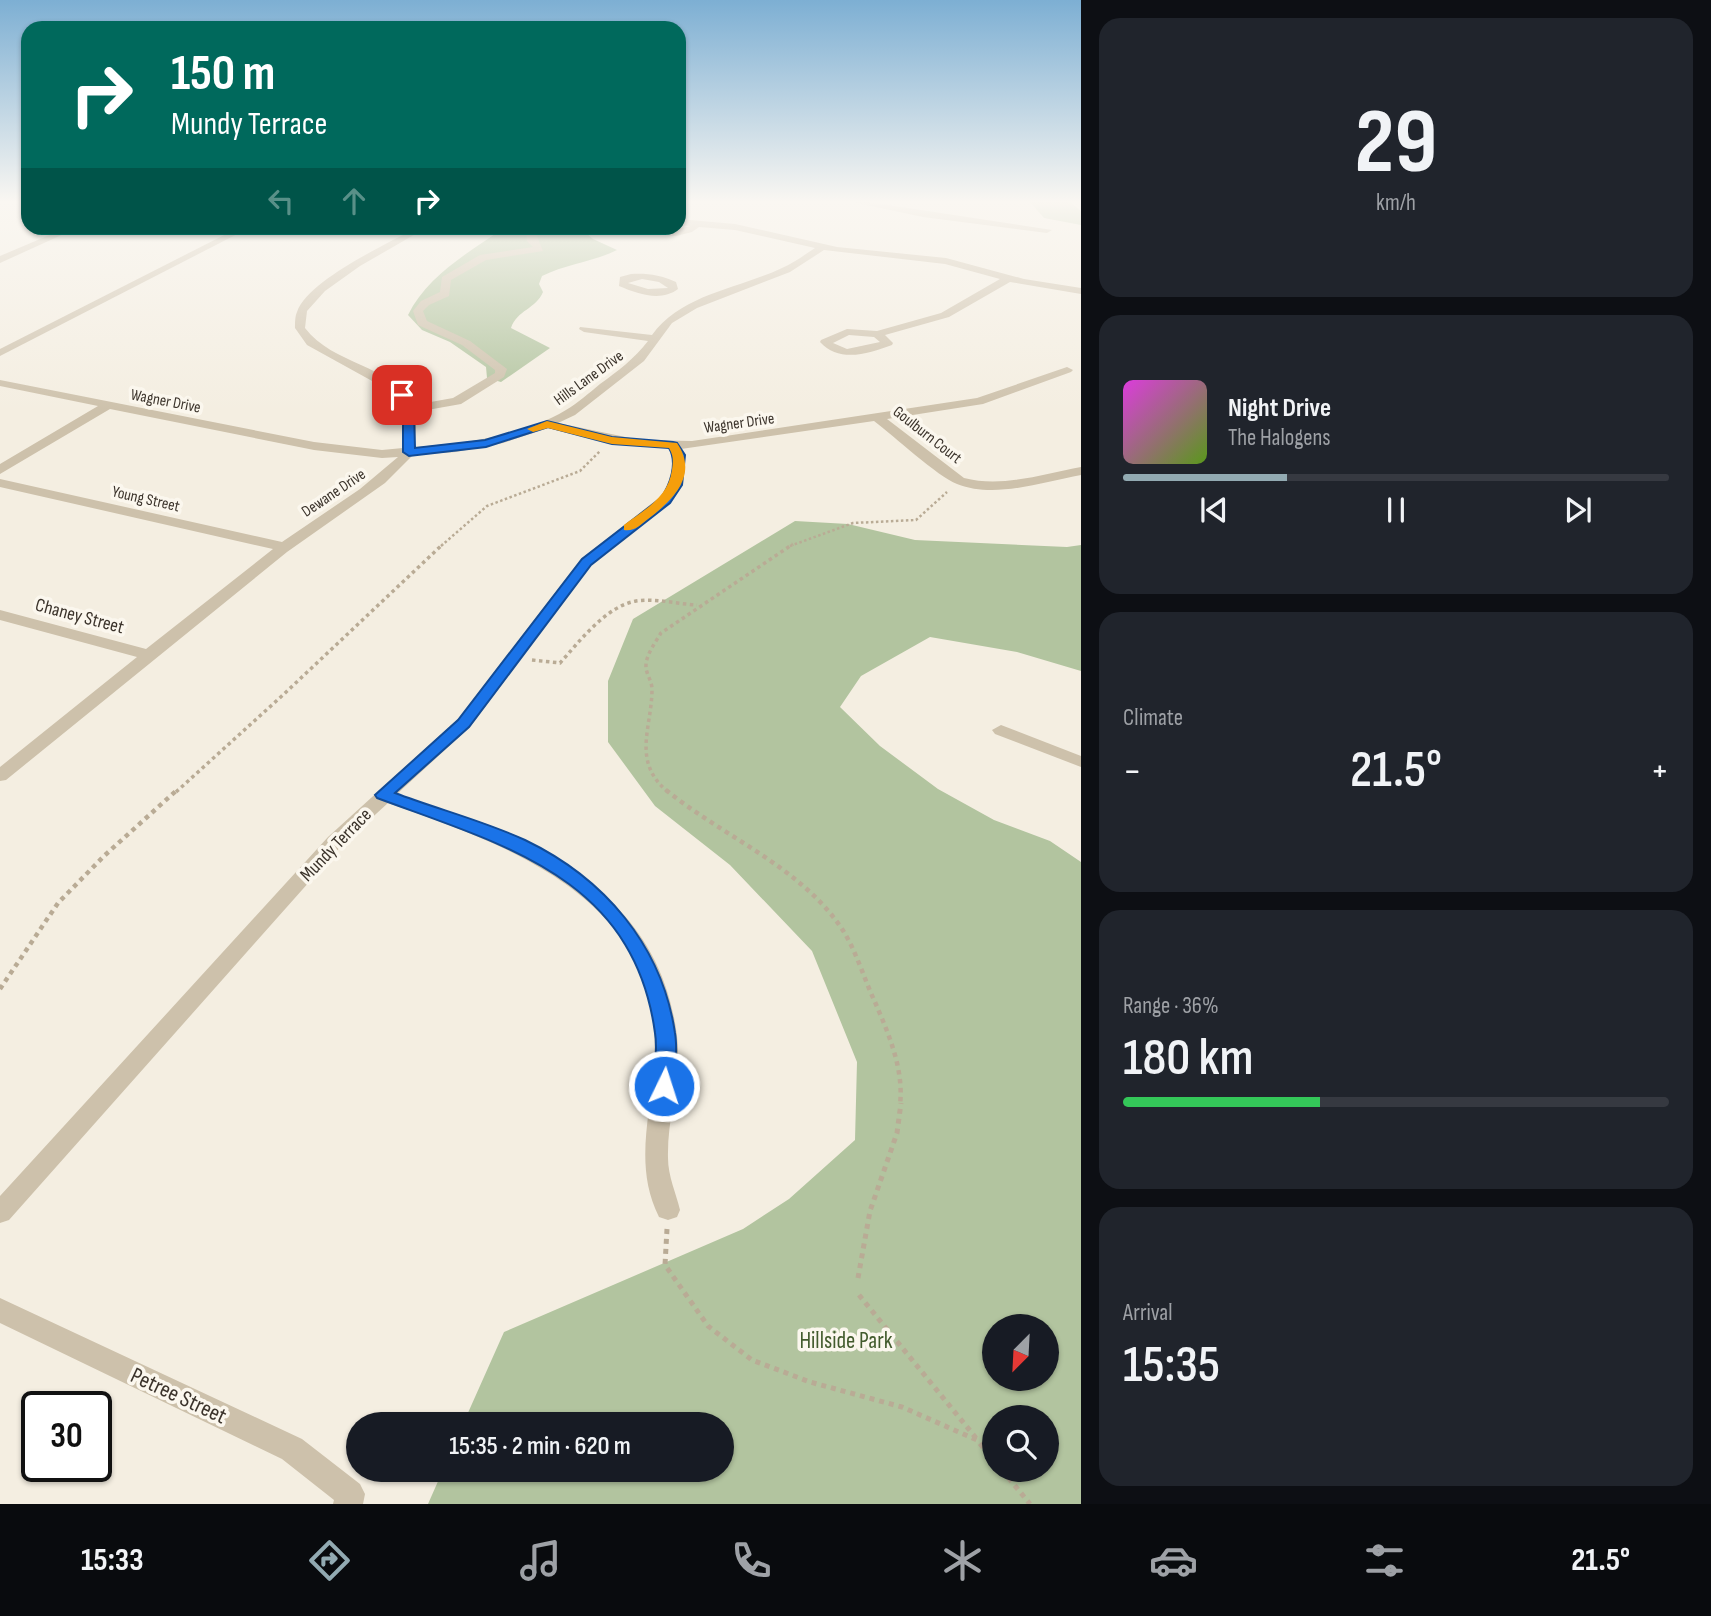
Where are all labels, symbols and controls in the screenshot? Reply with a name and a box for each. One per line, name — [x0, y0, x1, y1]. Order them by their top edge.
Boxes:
text: 150 m — [171, 45, 275, 104]
icon: right — [56, 49, 147, 140]
text: 29 — [1355, 89, 1438, 198]
text: Mundy Terrace — [171, 105, 327, 144]
icon: left — [262, 182, 300, 220]
icon: ahead — [335, 182, 373, 220]
icon: right — [408, 182, 446, 220]
text: km/h — [1376, 189, 1416, 217]
street label: Hills Lane Drive — [550, 347, 627, 410]
pin — [372, 365, 432, 425]
icon: arrive — [383, 376, 421, 414]
street label: Wagner Drive — [129, 385, 202, 418]
text: Night Drive — [1228, 393, 1331, 424]
street label: Goulburn Court — [889, 402, 965, 468]
street label: Wagner Drive — [703, 409, 776, 438]
text: The Halogens — [1228, 424, 1331, 452]
street label: Dewane Drive — [298, 465, 369, 522]
street label: Young Street — [110, 482, 181, 516]
icon: previous — [1195, 491, 1233, 529]
icon: pause — [1377, 491, 1415, 529]
icon: next — [1559, 491, 1597, 529]
street label: Chaney Street — [33, 594, 127, 639]
text: Climate — [1123, 704, 1183, 732]
text: 21.5° — [1350, 739, 1442, 802]
text: − — [1123, 749, 1142, 794]
text: + — [1650, 749, 1669, 794]
street label: Mundy Terrace — [296, 804, 377, 886]
text: Range · 36% — [1123, 992, 1219, 1020]
text: 180 km — [1123, 1027, 1254, 1090]
position arrow — [627, 1049, 701, 1123]
text: Arrival — [1123, 1299, 1172, 1327]
north arrow — [982, 1314, 1059, 1391]
map controls — [982, 1314, 1059, 1482]
park label: Hillside Park — [799, 1327, 893, 1355]
text: 15:35 — [1123, 1334, 1220, 1397]
street label: Petree Street — [126, 1361, 231, 1430]
speed limit sign: 30 — [21, 1391, 112, 1482]
button: search — [982, 1405, 1059, 1482]
text: 15:35 · 2 min · 620 m — [449, 1431, 631, 1462]
icon: directions — [305, 1536, 354, 1585]
icon: music — [516, 1536, 565, 1585]
icon: phone — [727, 1536, 776, 1585]
icon: climate — [938, 1536, 987, 1585]
icon: car — [1149, 1536, 1198, 1585]
icon: filters — [1360, 1536, 1409, 1585]
text: 15:33 — [81, 1541, 143, 1580]
text: 21.5° — [1571, 1541, 1630, 1580]

